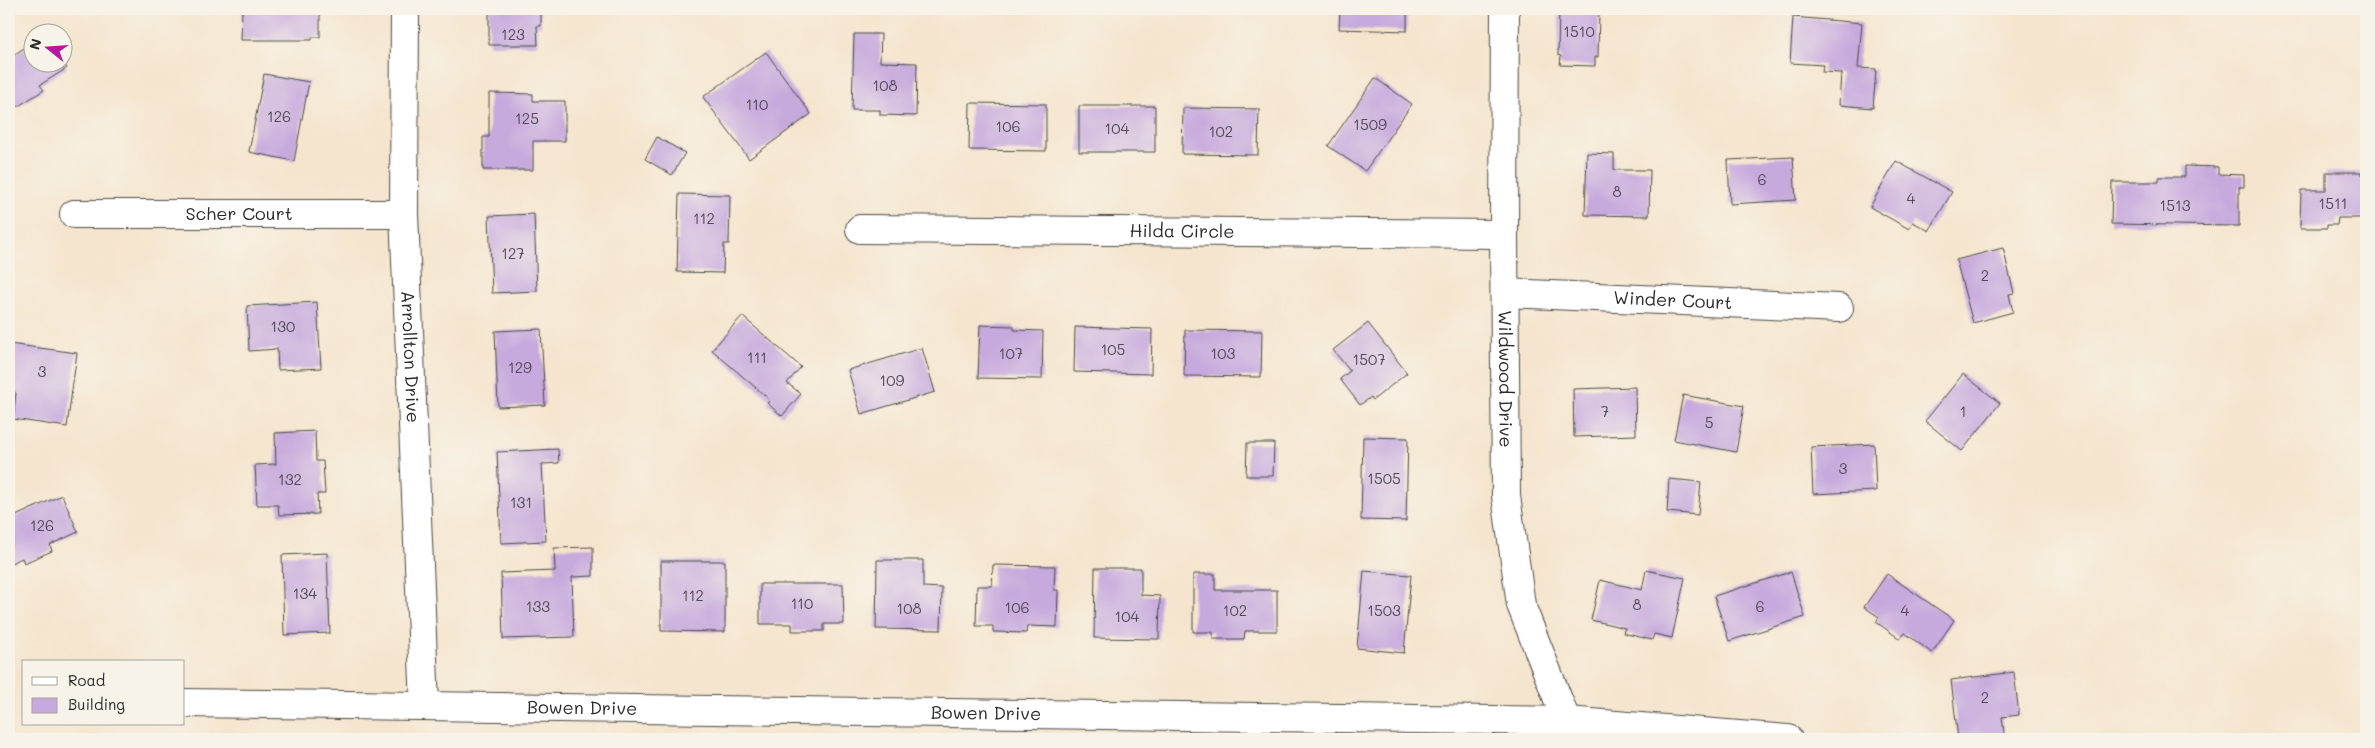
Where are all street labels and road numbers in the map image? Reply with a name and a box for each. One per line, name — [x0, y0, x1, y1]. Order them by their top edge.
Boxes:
street label: Scher Court — [185, 201, 293, 225]
street label: Hilda Circle — [1129, 218, 1235, 243]
street label: Winder Court — [1613, 285, 1733, 314]
street label: Arrollton Drive — [396, 290, 426, 423]
street label: Wildwood Drive — [1494, 310, 1519, 448]
street label: Bowen Drive — [527, 694, 637, 720]
street label: Bowen Drive — [931, 700, 1041, 725]

